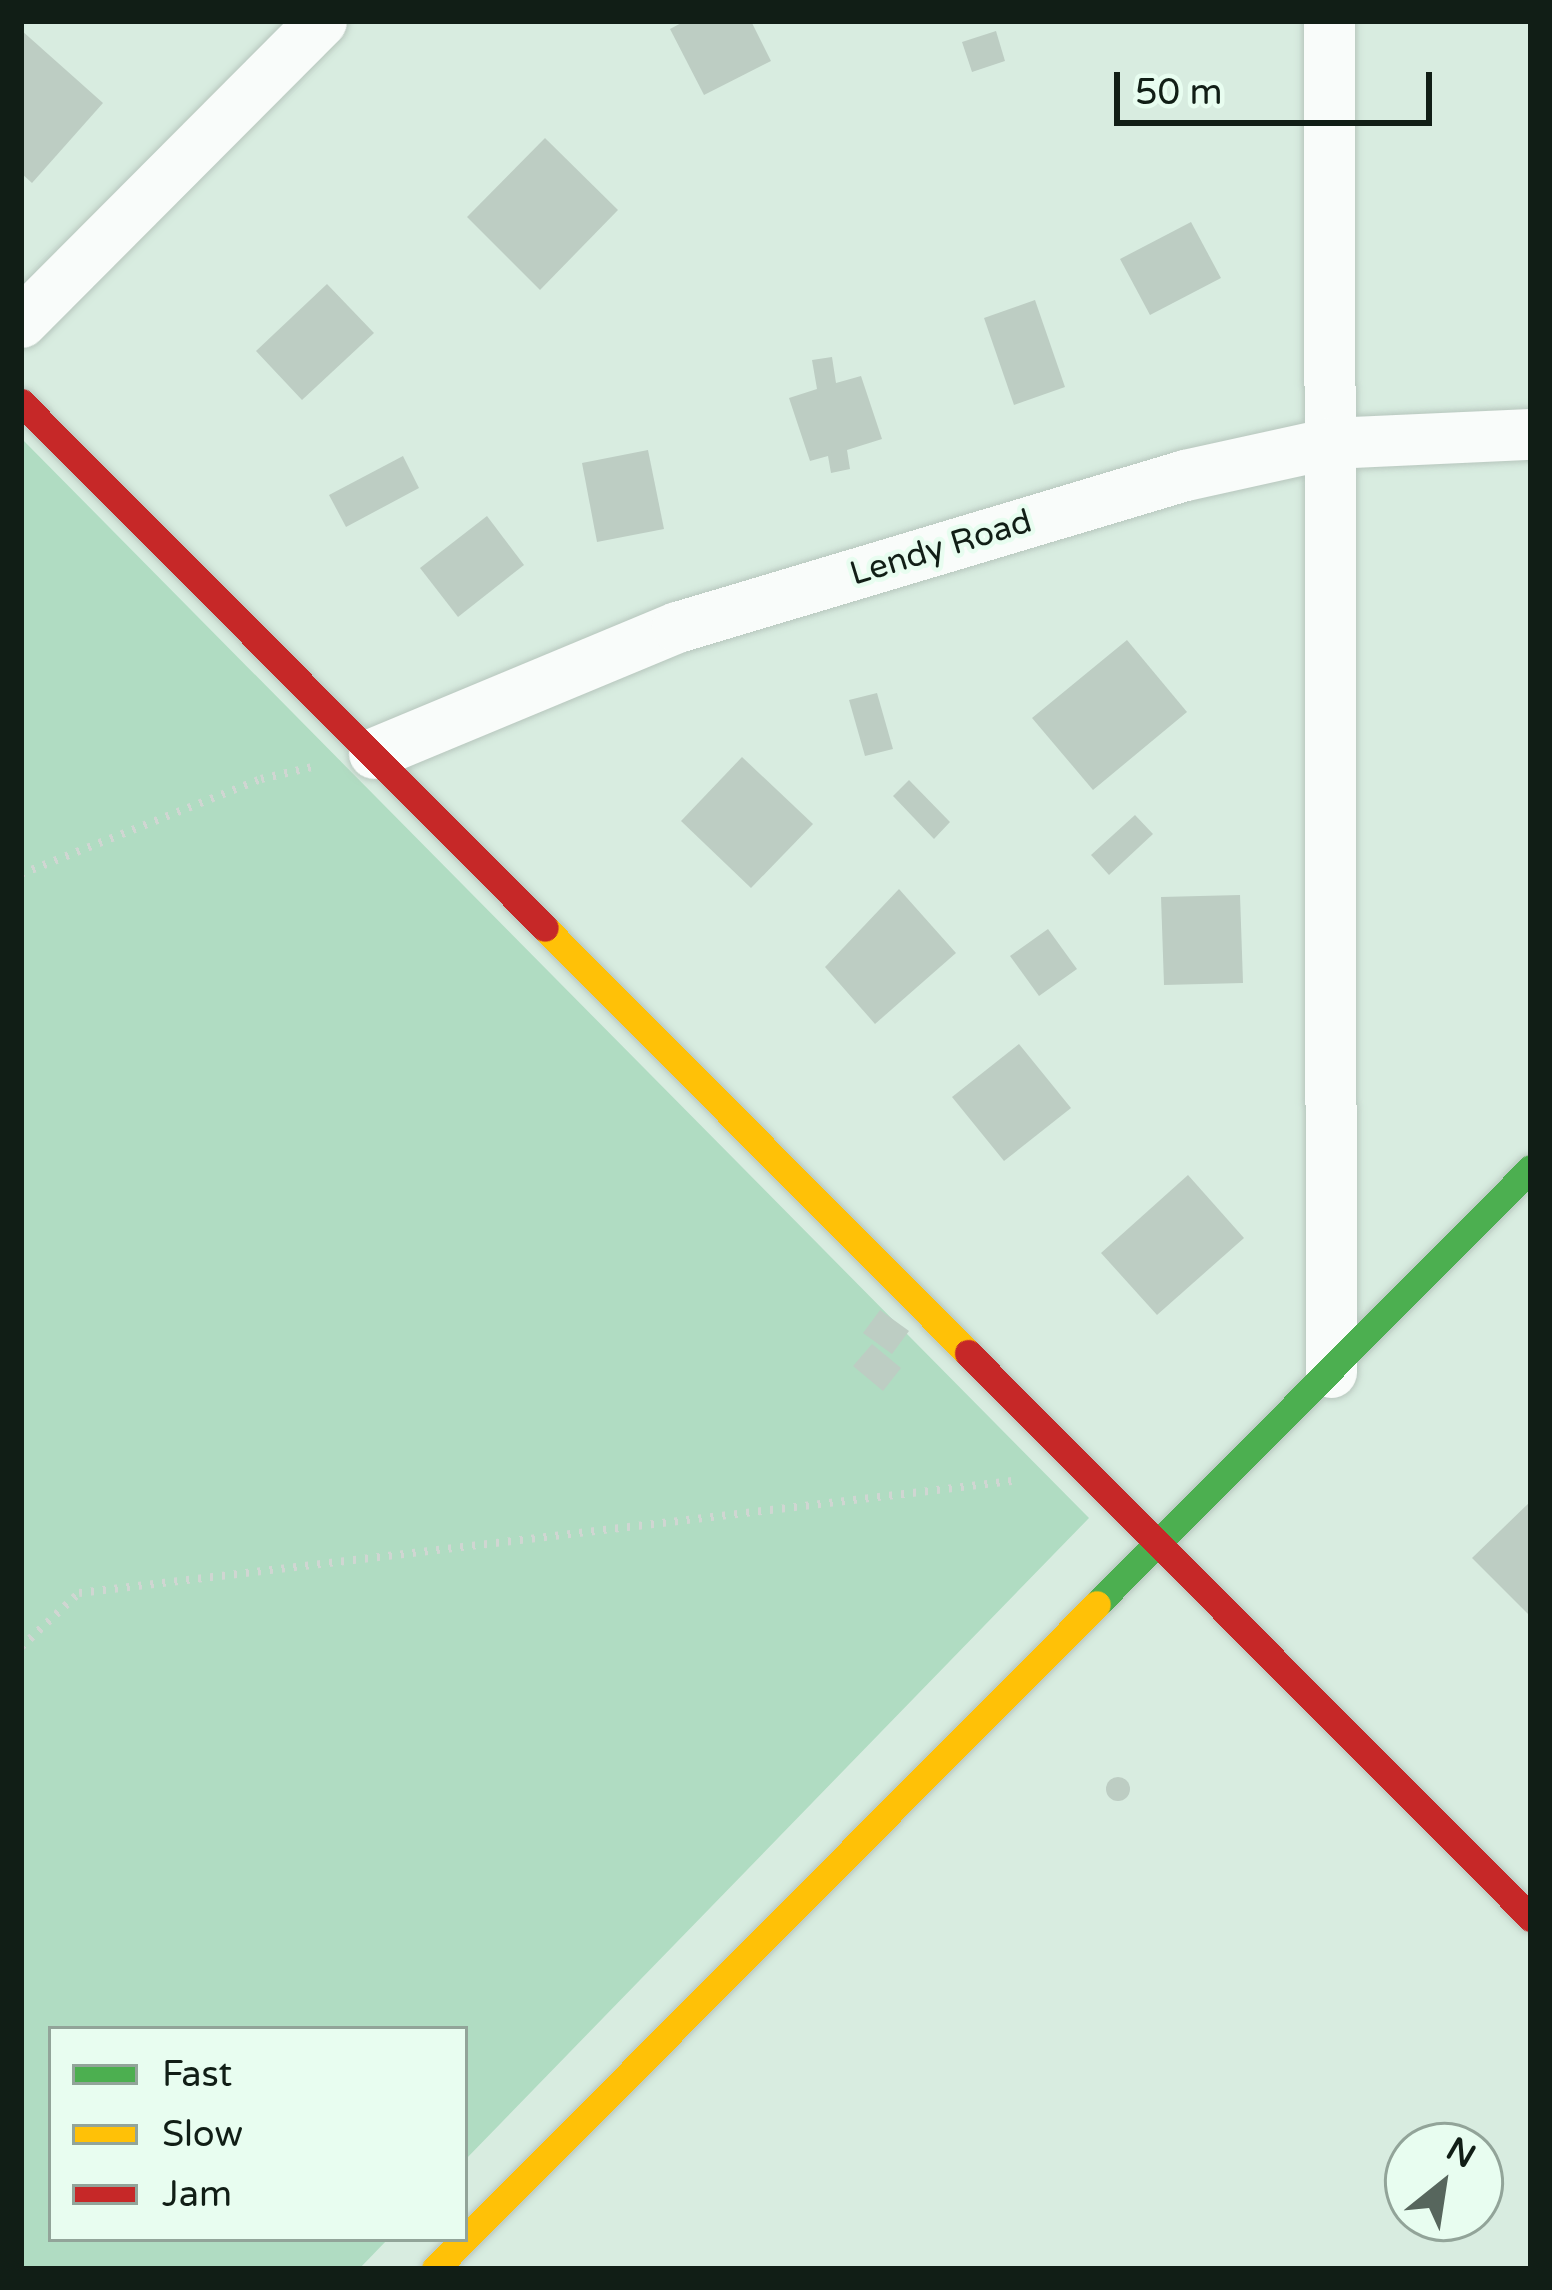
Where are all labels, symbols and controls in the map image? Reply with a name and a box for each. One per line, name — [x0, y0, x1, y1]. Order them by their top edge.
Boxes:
scale bar — [1120, 48, 1438, 122]
text: 50 m — [1135, 71, 1223, 114]
street label: Lendy Road — [845, 502, 1037, 594]
legend — [48, 2026, 468, 2242]
text: Fast — [162, 2053, 232, 2096]
text: Slow — [162, 2113, 243, 2156]
north arrow — [1384, 2122, 1504, 2242]
text: N — [1440, 2129, 1482, 2177]
text: Jam — [162, 2173, 232, 2216]

